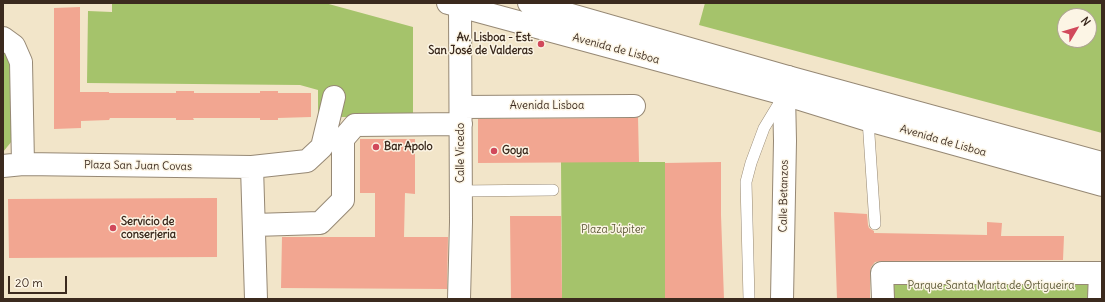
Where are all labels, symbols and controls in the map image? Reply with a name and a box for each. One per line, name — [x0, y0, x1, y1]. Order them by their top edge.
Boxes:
north arrow — [1057, 8, 1097, 48]
text: N — [1078, 14, 1094, 29]
place label: Av. Lisboa - Est. San José de Valderas — [428, 31, 533, 57]
street label: Avenida de Lisboa — [571, 31, 661, 67]
marker: Av. Lisboa - Est. San José de Valderas — [536, 39, 546, 49]
street label: Avenida Lisboa — [510, 99, 584, 113]
street label: Avenida de Lisboa — [898, 122, 988, 160]
street label: Calle Vicedo — [454, 123, 468, 183]
place label: Bar Apolo — [384, 140, 433, 154]
marker: Bar Apolo — [371, 142, 381, 152]
place label: Goya — [502, 144, 529, 158]
marker: Goya — [489, 146, 499, 156]
street label: Plaza San Juan Covas — [84, 158, 192, 174]
street label: Calle Betanzos — [777, 160, 791, 232]
place label: Servicio de conserjeria — [121, 215, 176, 241]
marker: Servicio de conserjeria — [108, 223, 118, 233]
park label: Plaza Júpiter — [581, 223, 645, 237]
scale bar — [10, 268, 69, 294]
text: 20 m — [15, 275, 43, 290]
park label: Parque Santa Marta de Ortigueira — [907, 279, 1075, 293]

